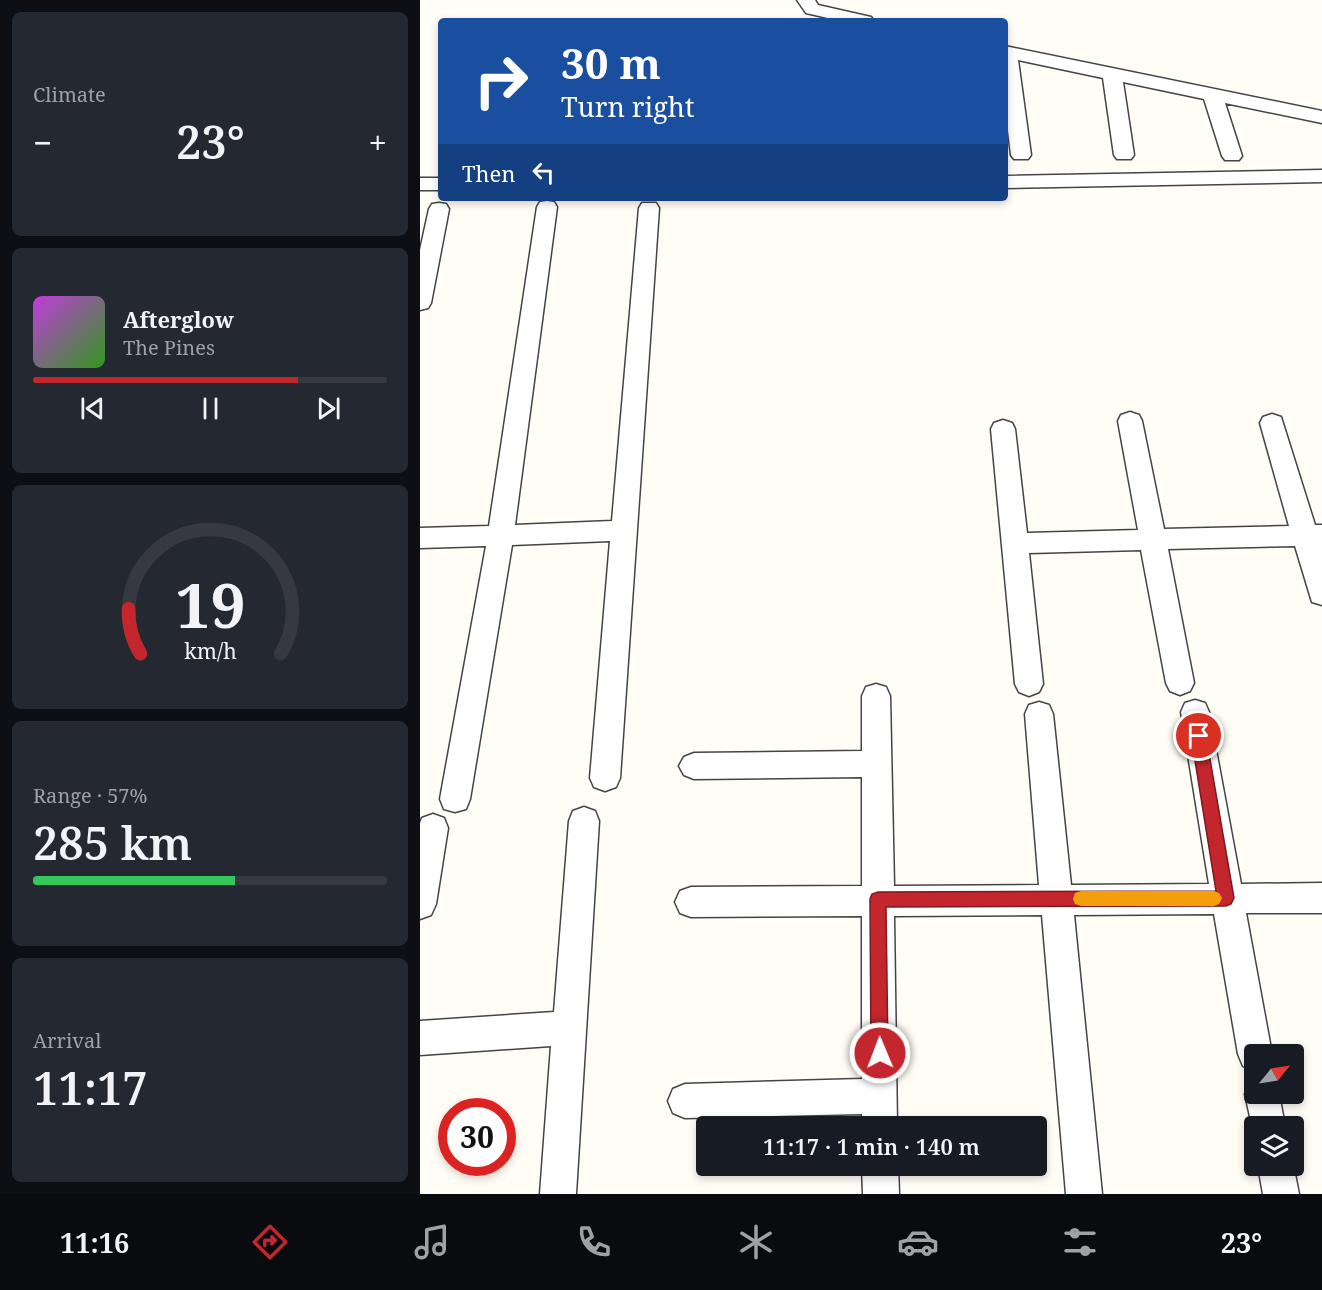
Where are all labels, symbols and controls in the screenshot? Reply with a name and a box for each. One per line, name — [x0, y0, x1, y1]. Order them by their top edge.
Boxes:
text: 30 m — [561, 34, 661, 91]
icon: right — [462, 42, 540, 120]
text: Climate — [33, 81, 106, 108]
text: Turn right — [561, 88, 694, 125]
text: 23° — [176, 111, 245, 172]
text: − — [33, 120, 52, 165]
text: + — [369, 120, 387, 165]
icon: left — [527, 156, 560, 189]
text: Then — [462, 158, 515, 188]
text: Afterglow — [123, 304, 234, 334]
text: The Pines — [123, 334, 215, 361]
icon: previous — [76, 392, 109, 425]
icon: pause — [194, 392, 227, 425]
icon: next — [312, 392, 345, 425]
text: 19 — [175, 561, 245, 646]
text: km/h — [184, 636, 237, 665]
pin — [1173, 710, 1224, 761]
icon: arrive — [1182, 719, 1215, 752]
text: Range · 57% — [33, 782, 147, 809]
text: 285 km — [33, 812, 192, 873]
position arrow — [848, 1021, 912, 1085]
text: Arrival — [33, 1027, 101, 1054]
north arrow — [1244, 1044, 1304, 1104]
map controls — [1244, 1044, 1304, 1176]
text: 11:17 — [33, 1057, 148, 1118]
speed limit sign: 30 — [438, 1098, 516, 1176]
button: layers — [1244, 1116, 1304, 1176]
text: 11:17 · 1 min · 140 m — [763, 1131, 980, 1161]
icon: directions — [249, 1221, 291, 1263]
icon: music — [411, 1221, 453, 1263]
icon: phone — [573, 1221, 615, 1263]
icon: climate — [735, 1221, 777, 1263]
icon: car — [897, 1221, 939, 1263]
icon: filters — [1059, 1221, 1101, 1263]
text: 11:16 — [60, 1224, 129, 1261]
text: 23° — [1221, 1224, 1262, 1261]

